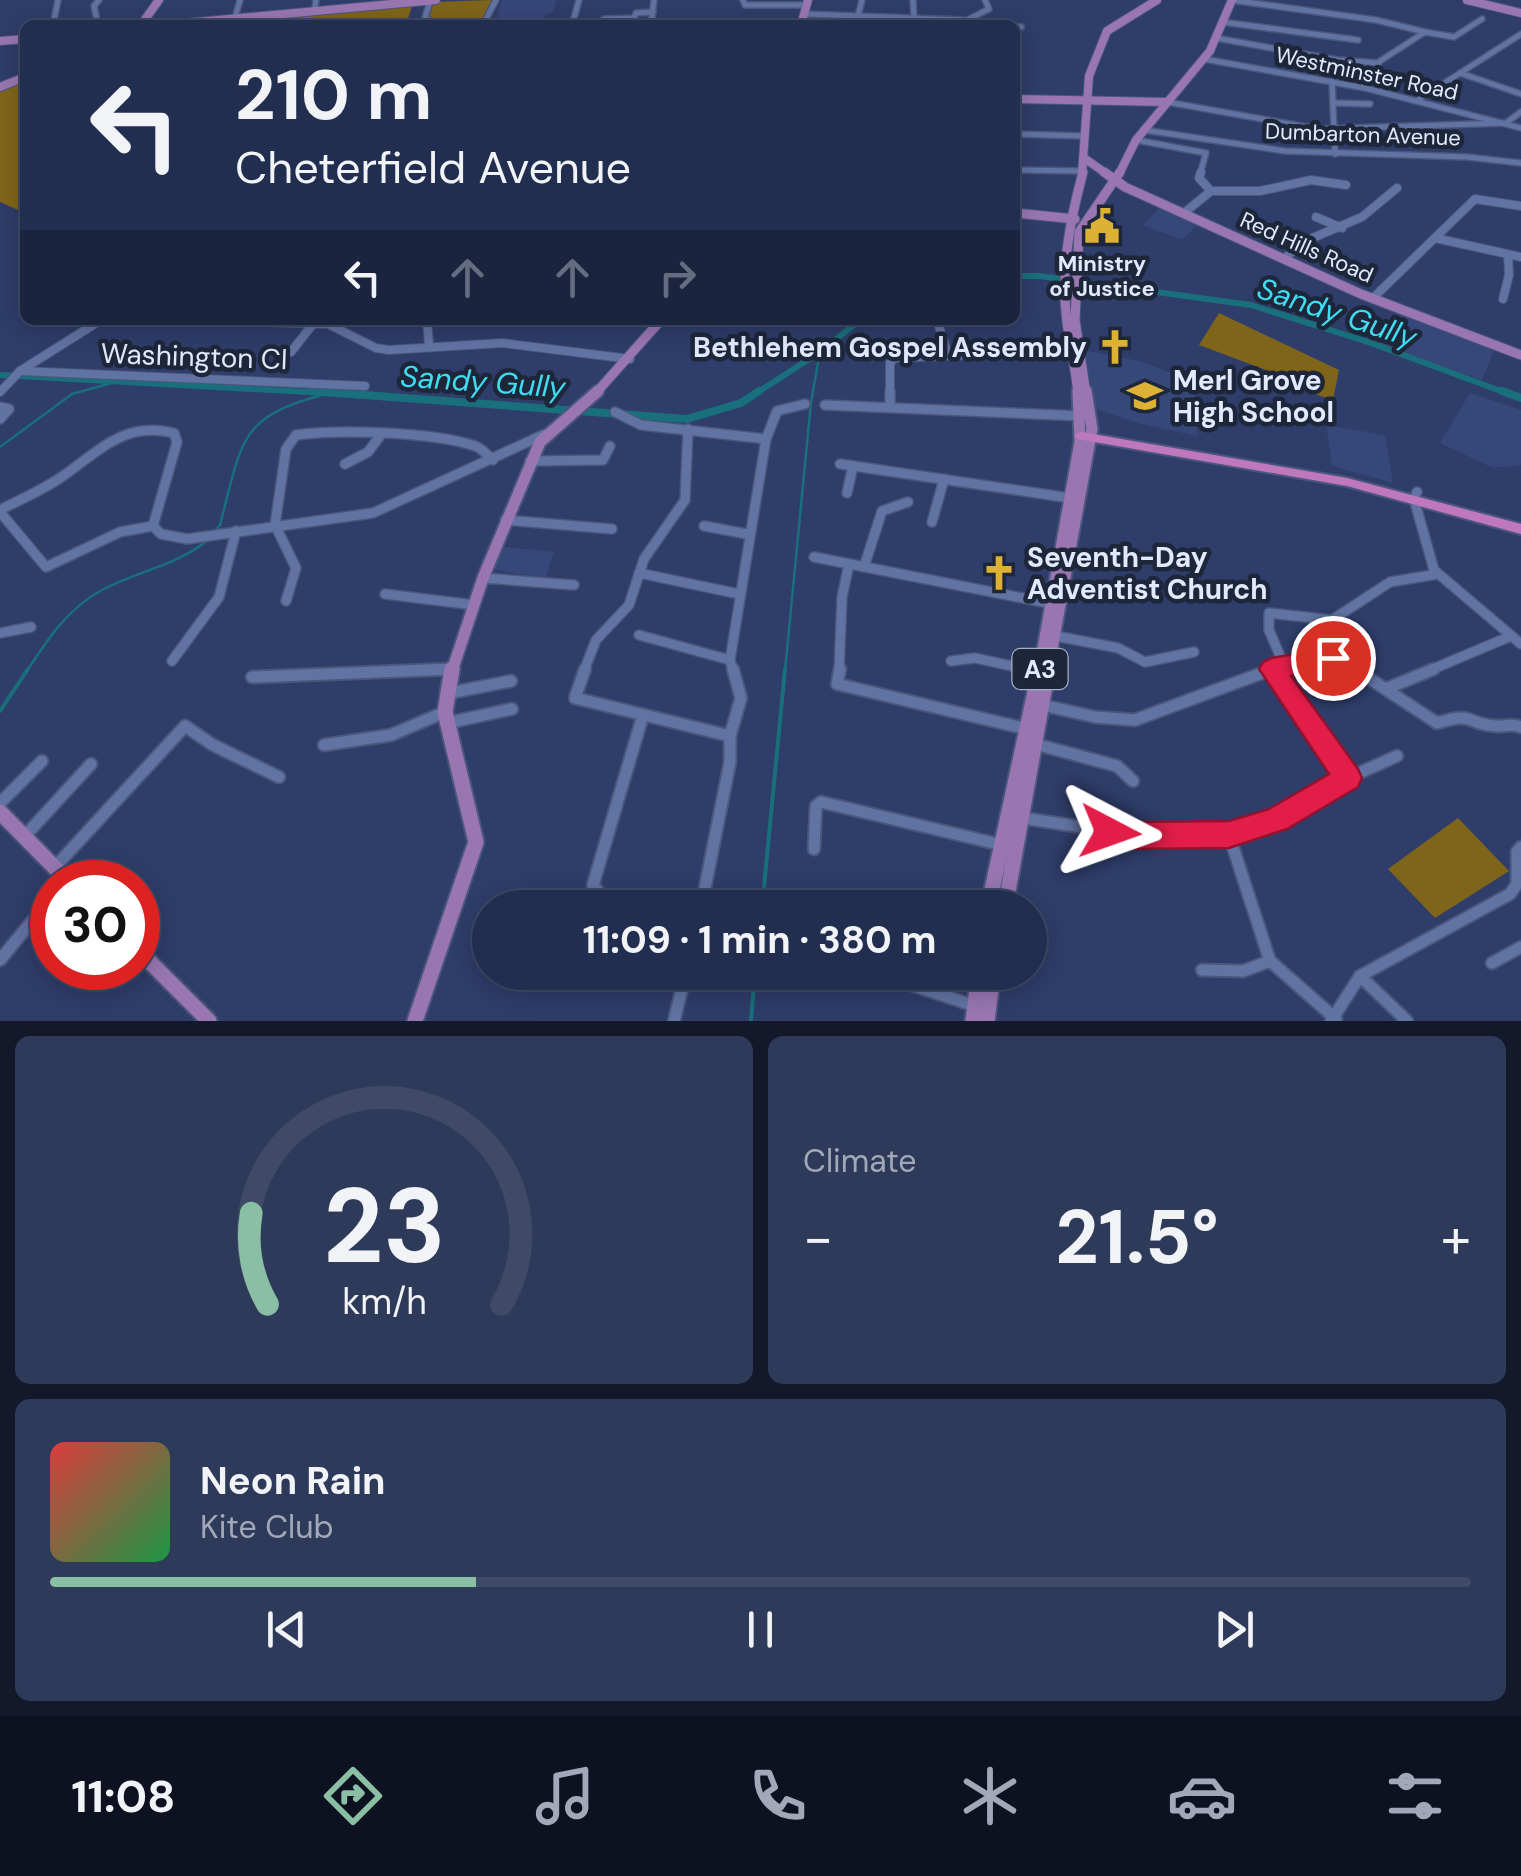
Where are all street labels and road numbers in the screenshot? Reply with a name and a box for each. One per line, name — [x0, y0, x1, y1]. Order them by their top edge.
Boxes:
street label: Westminster Road — [1273, 40, 1461, 107]
street label: Dumbarton Avenue — [1265, 117, 1461, 152]
street label: Red Hills Road — [1236, 205, 1378, 290]
street label: Washington Cl — [100, 335, 288, 378]
road number: A3 — [1012, 649, 1068, 689]

